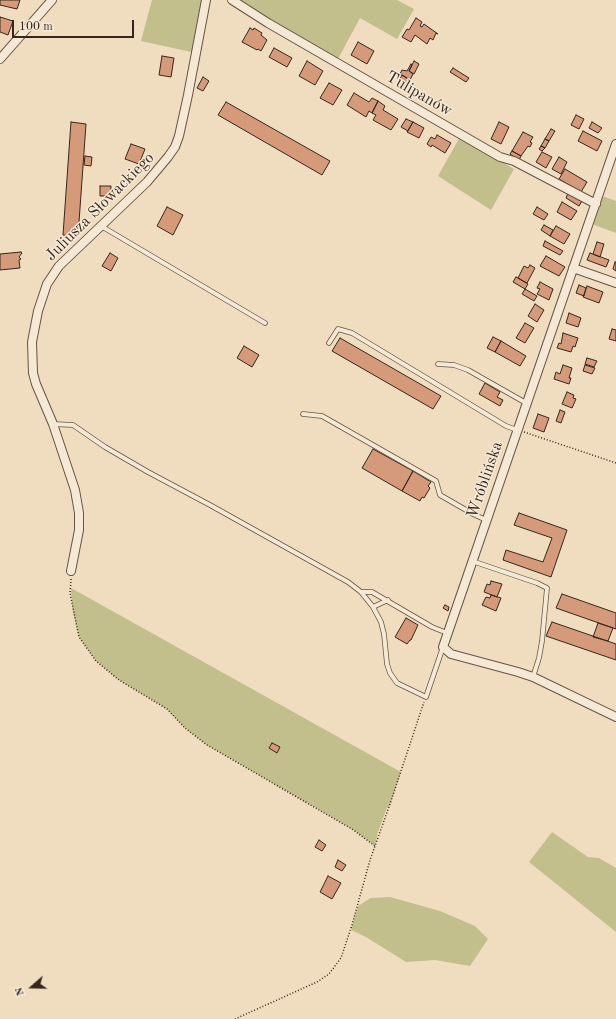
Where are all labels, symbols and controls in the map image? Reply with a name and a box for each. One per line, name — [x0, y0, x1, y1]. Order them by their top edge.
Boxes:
scale bar — [14, 12, 136, 38]
text: 100 m — [19, 21, 53, 33]
street label: Tulipanów — [382, 67, 456, 121]
street label: Juliusza Słowackiego — [42, 149, 158, 265]
street label: Wróblińska — [463, 439, 507, 521]
north arrow — [12, 967, 52, 1007]
text: N — [14, 985, 27, 997]

